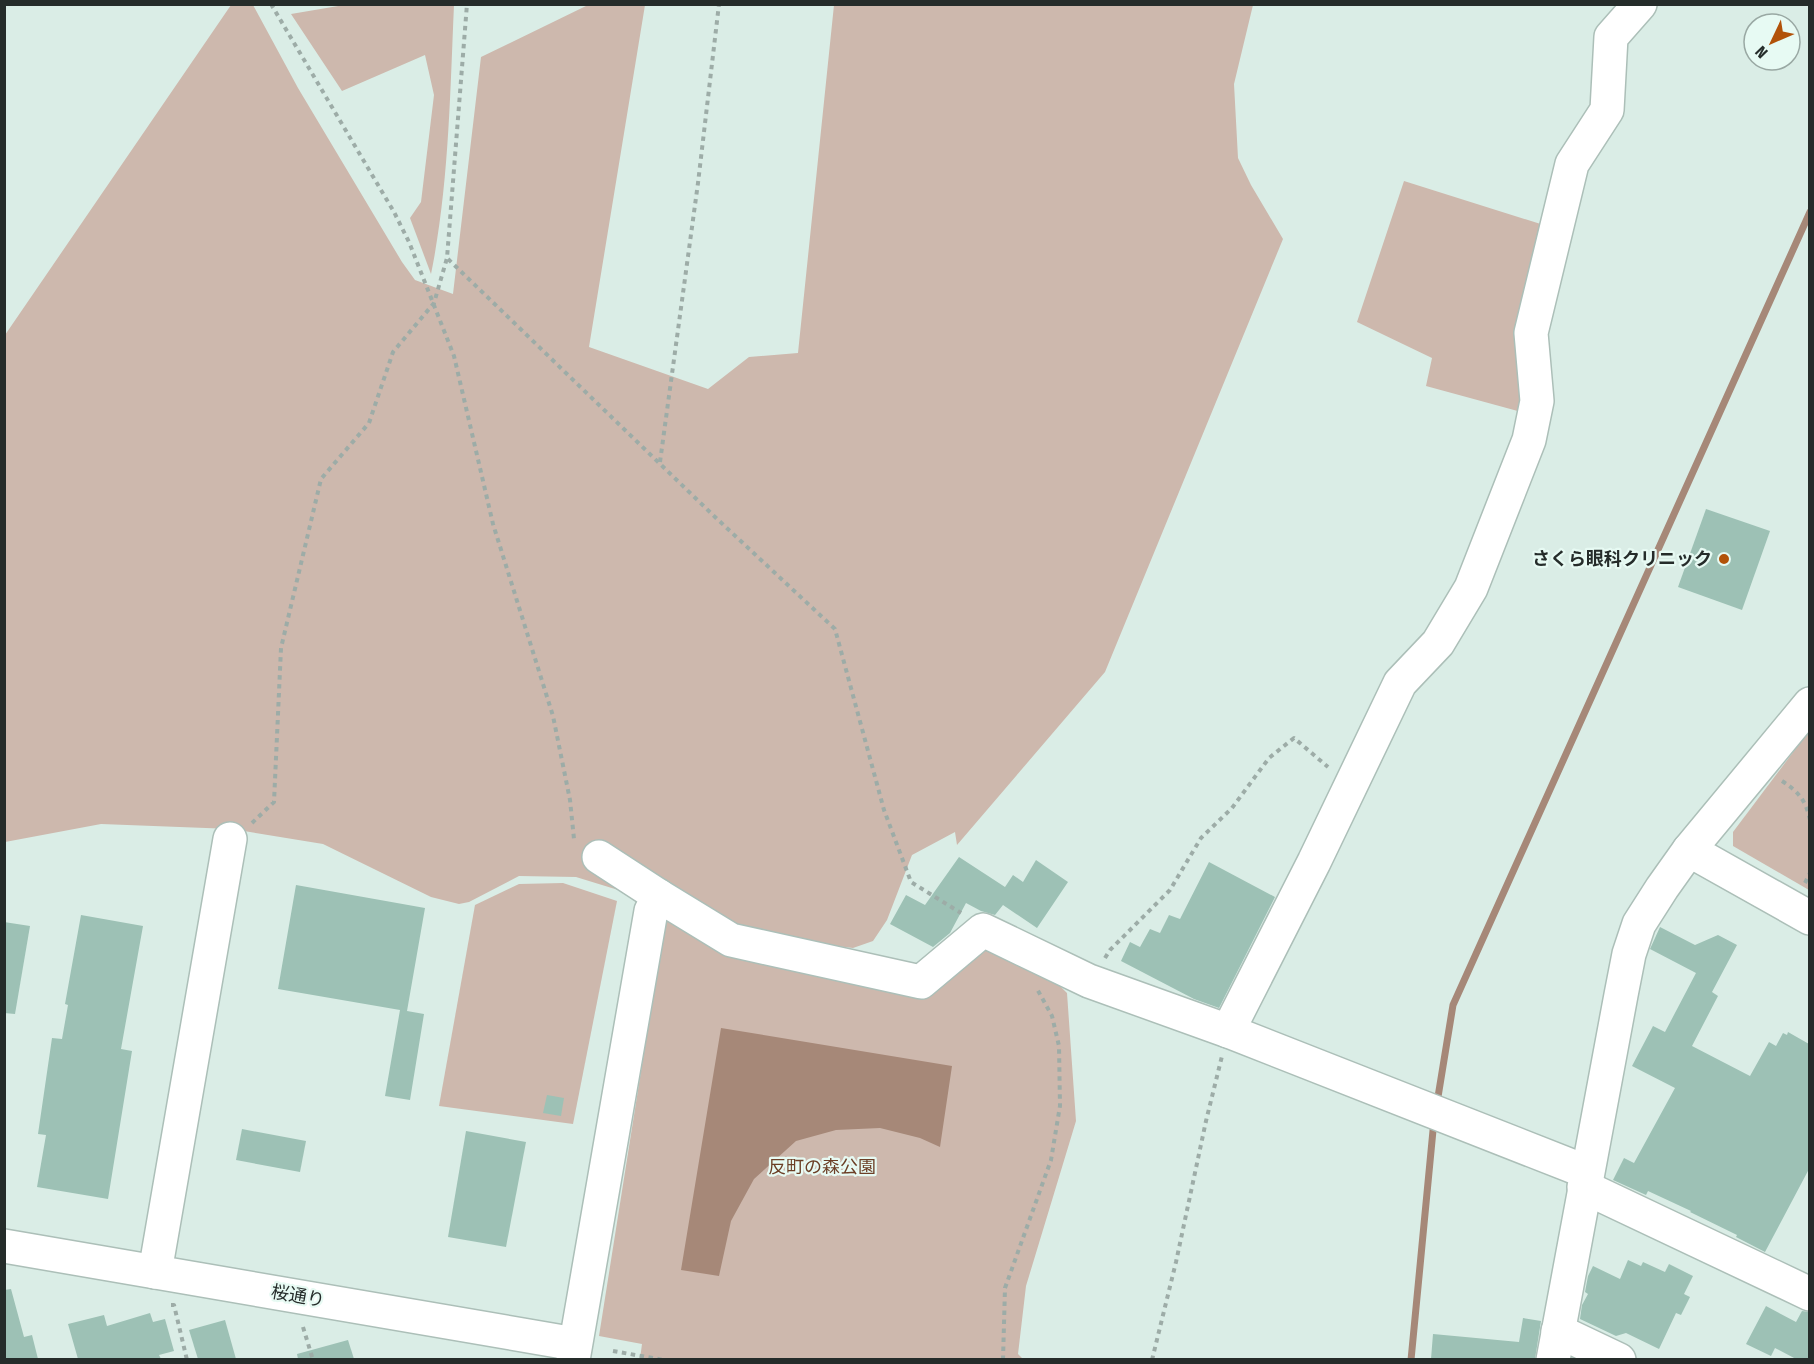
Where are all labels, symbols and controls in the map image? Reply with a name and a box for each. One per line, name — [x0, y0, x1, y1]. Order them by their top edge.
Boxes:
north arrow — [1742, 12, 1802, 72]
text: N — [1751, 42, 1772, 62]
place label: さくら眼科クリニック — [1532, 548, 1712, 570]
marker: さくら眼科クリニック — [1717, 552, 1731, 566]
park label: 反町の森公園 — [768, 1156, 876, 1178]
street label: 桜通り — [270, 1280, 326, 1312]

